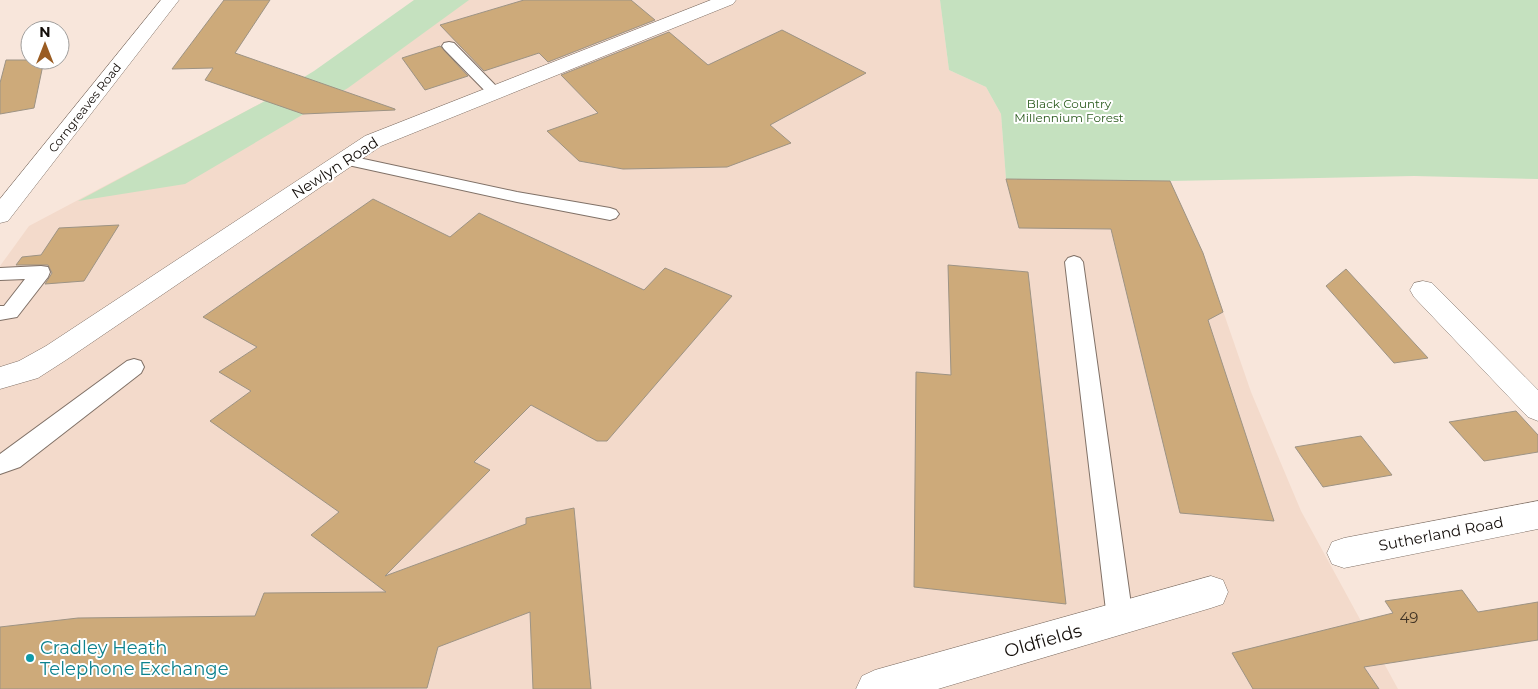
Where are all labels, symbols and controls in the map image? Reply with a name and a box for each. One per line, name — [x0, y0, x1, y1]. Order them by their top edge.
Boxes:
north arrow — [20, 20, 70, 70]
text: N — [39, 23, 51, 41]
street label: Corngreaves Road — [45, 60, 124, 155]
park label: Black Country Millennium Forest — [1014, 96, 1124, 125]
street label: Newlyn Road — [288, 132, 382, 203]
street label: Sutherland Road — [1377, 512, 1505, 555]
house number: 49 — [1400, 608, 1418, 627]
street label: Oldfields — [1002, 619, 1085, 663]
place label: Cradley Heath Telephone Exchange — [40, 637, 229, 680]
marker: Cradley Heath Telephone Exchange — [24, 652, 36, 664]

